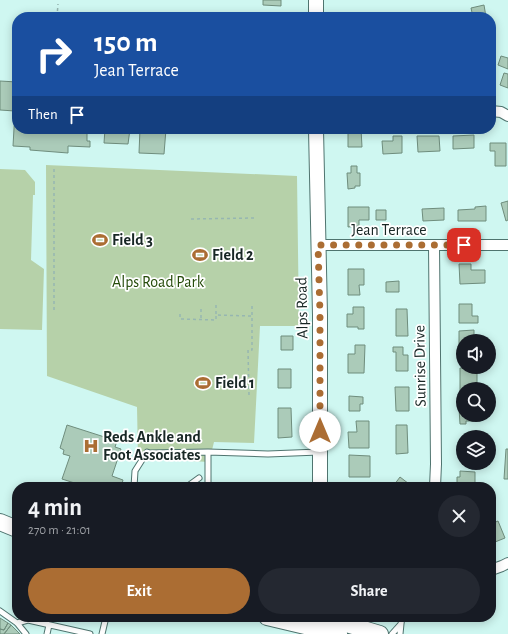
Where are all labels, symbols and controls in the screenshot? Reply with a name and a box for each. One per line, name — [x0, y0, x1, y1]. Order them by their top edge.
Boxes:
icon: right — [28, 28, 80, 80]
text: 150 m — [94, 29, 158, 57]
text: Jean Terrace — [94, 62, 179, 80]
icon: arrive — [66, 104, 88, 126]
text: Then — [28, 107, 58, 122]
street label: Jean Terrace — [351, 222, 427, 238]
pin — [447, 228, 481, 262]
sports icon: Field 3 — [91, 231, 109, 249]
place label: Field 3 — [112, 232, 153, 248]
icon: arrive — [453, 234, 475, 256]
sports icon: Field 2 — [191, 246, 209, 264]
place label: Field 2 — [212, 247, 254, 263]
park label: Alps Road Park — [112, 274, 205, 290]
street label: Alps Road — [293, 277, 311, 339]
street label: Sunrise Drive — [411, 325, 429, 407]
map controls — [456, 334, 496, 470]
button: sound — [456, 334, 496, 374]
sports icon: Field 1 — [194, 374, 212, 392]
place label: Field 1 — [215, 375, 255, 391]
button: search — [456, 382, 496, 422]
position arrow — [299, 410, 341, 452]
place label: Reds Ankle and Foot Associates — [103, 429, 202, 463]
button: layers — [456, 430, 496, 470]
hospital icon: Reds Ankle and Foot Associates — [82, 437, 100, 455]
button: close — [438, 495, 480, 537]
text: 4 min — [28, 496, 82, 520]
text: 270 m · 21:01 — [28, 524, 91, 537]
button: Exit — [28, 568, 250, 614]
button: Share — [258, 568, 480, 614]

